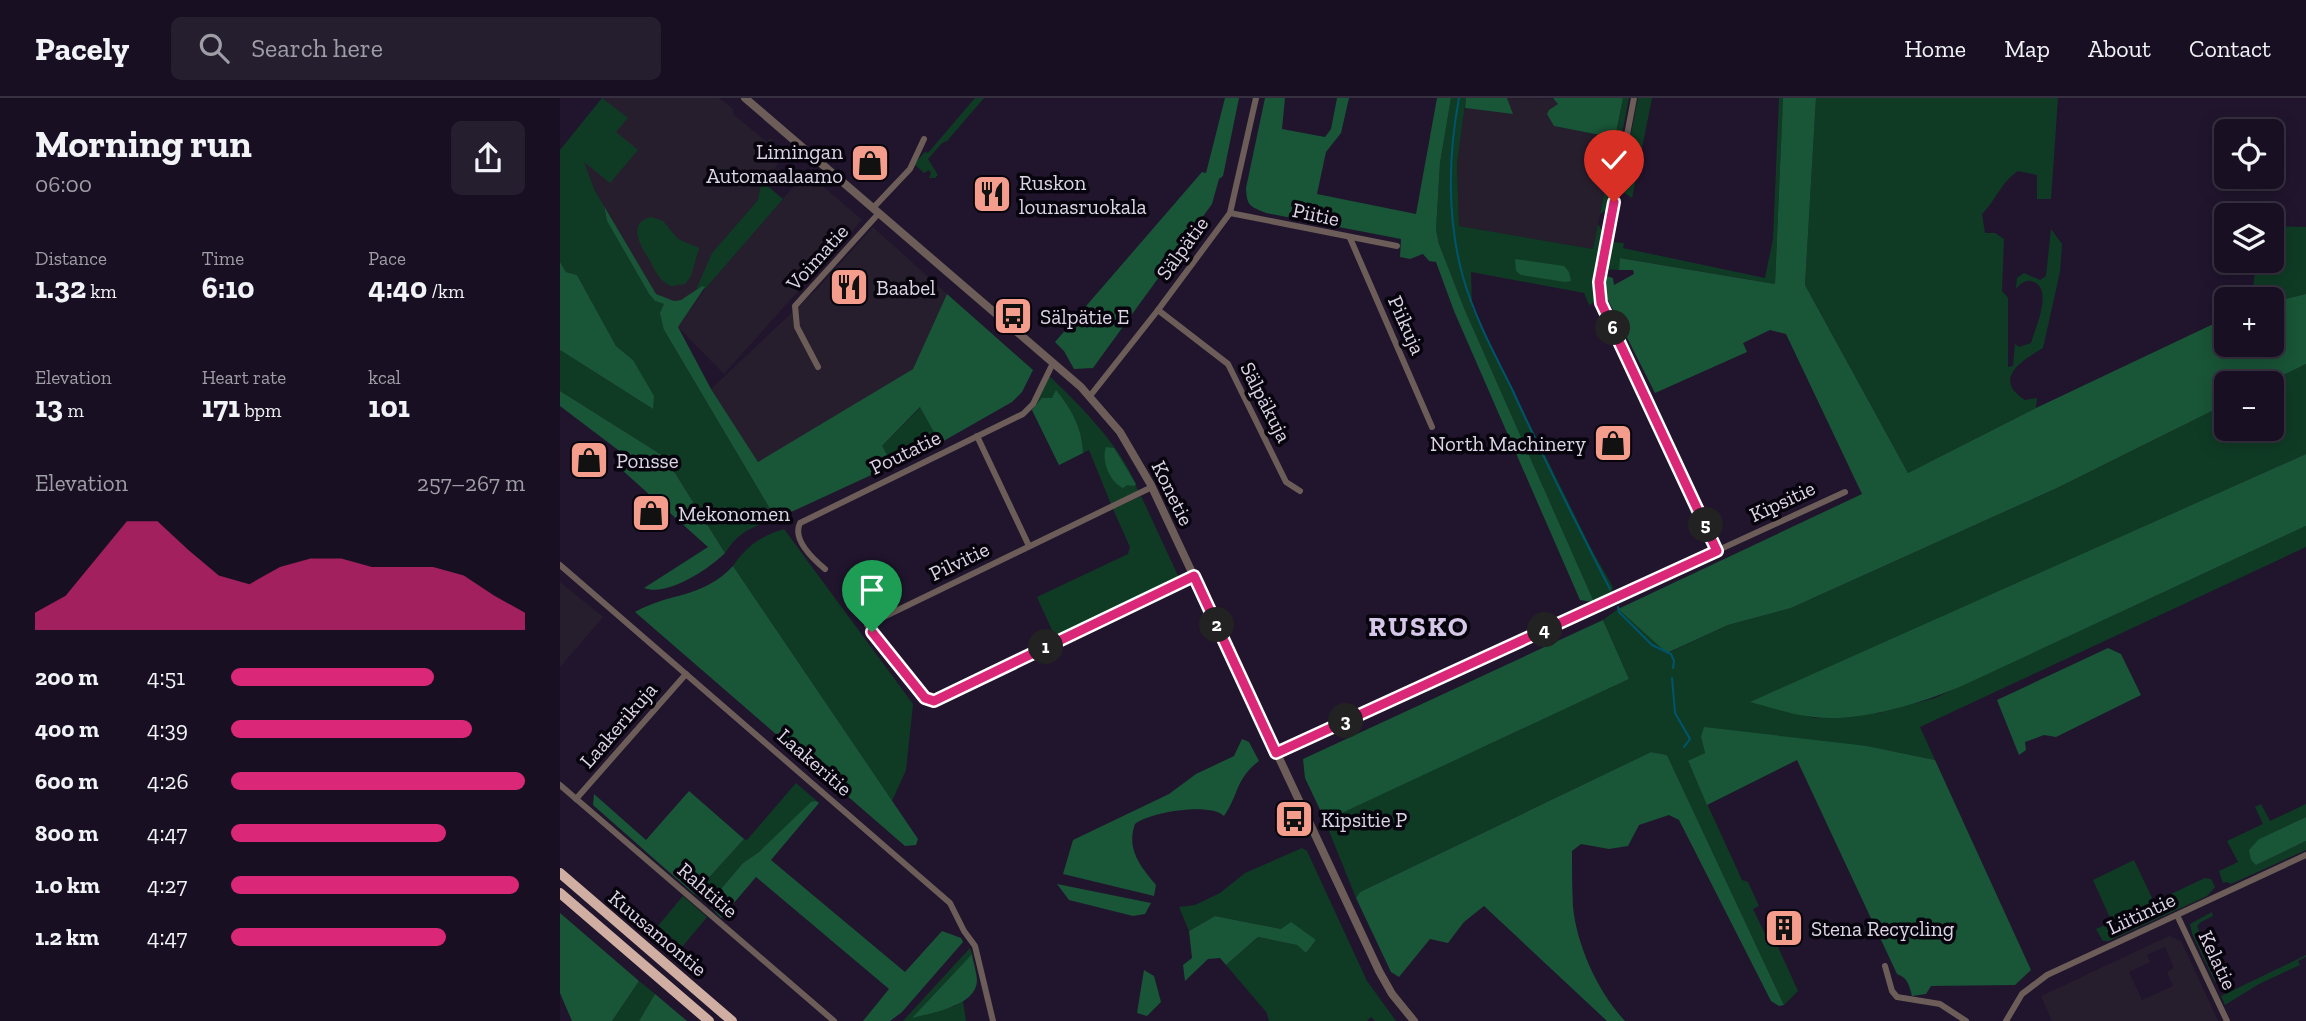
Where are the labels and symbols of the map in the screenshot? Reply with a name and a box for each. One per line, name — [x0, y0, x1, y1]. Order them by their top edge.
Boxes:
pin — [1584, 130, 1644, 202]
place label: Limingan Automaalaamo — [706, 139, 843, 188]
shop icon: Limingan Automaalaamo — [849, 142, 891, 184]
place label: Ruskon lounasruokala — [1019, 170, 1147, 219]
restaurant icon: Ruskon lounasruokala — [971, 173, 1013, 215]
street label: Piitie — [1290, 197, 1342, 231]
street label: Sälpätie — [1151, 211, 1213, 285]
street label: Voimatie — [780, 219, 853, 296]
restaurant icon: Baabel — [828, 266, 870, 308]
place label: Baabel — [876, 275, 936, 300]
street label: Piikuja — [1382, 292, 1431, 359]
bus stop icon: Sälpätie E — [992, 295, 1034, 337]
place label: Sälpätie E — [1040, 304, 1129, 329]
pin: 6 — [1596, 310, 1630, 345]
street label: Sälpäkuja — [1234, 358, 1297, 447]
shop icon: North Machinery — [1592, 422, 1634, 464]
street label: Poutatie — [866, 424, 945, 480]
place label: North Machinery — [1430, 431, 1586, 456]
shop icon: Ponsse — [568, 439, 610, 481]
place label: Ponsse — [616, 448, 679, 473]
street label: Konetie — [1147, 456, 1199, 530]
street label: Kipsitie — [1745, 475, 1819, 527]
shop icon: Mekonomen — [630, 492, 672, 534]
place label: Mekonomen — [678, 501, 790, 526]
pin: 5 — [1688, 508, 1724, 542]
street label: Pilvitie — [925, 536, 993, 586]
pin — [842, 560, 902, 632]
pin: 2 — [1200, 608, 1234, 642]
district label: RUSKO — [1368, 610, 1470, 643]
pin: 4 — [1528, 612, 1562, 648]
pin: 1 — [1028, 630, 1064, 664]
street label: Laakerikuja — [574, 677, 663, 773]
pin: 3 — [1328, 704, 1364, 738]
street label: Laakeritie — [773, 723, 857, 801]
bus stop icon: Kipsitie P — [1273, 798, 1315, 840]
place label: Kipsitie P — [1321, 807, 1407, 832]
street label: Rahtitie — [673, 857, 743, 923]
street label: Kuusamontie — [604, 885, 712, 981]
street label: Liitintie — [2103, 886, 2179, 940]
building icon: Stena Recycling — [1763, 907, 1805, 949]
place label: Stena Recycling — [1811, 916, 1955, 941]
street label: Kelatie — [2194, 927, 2243, 994]

